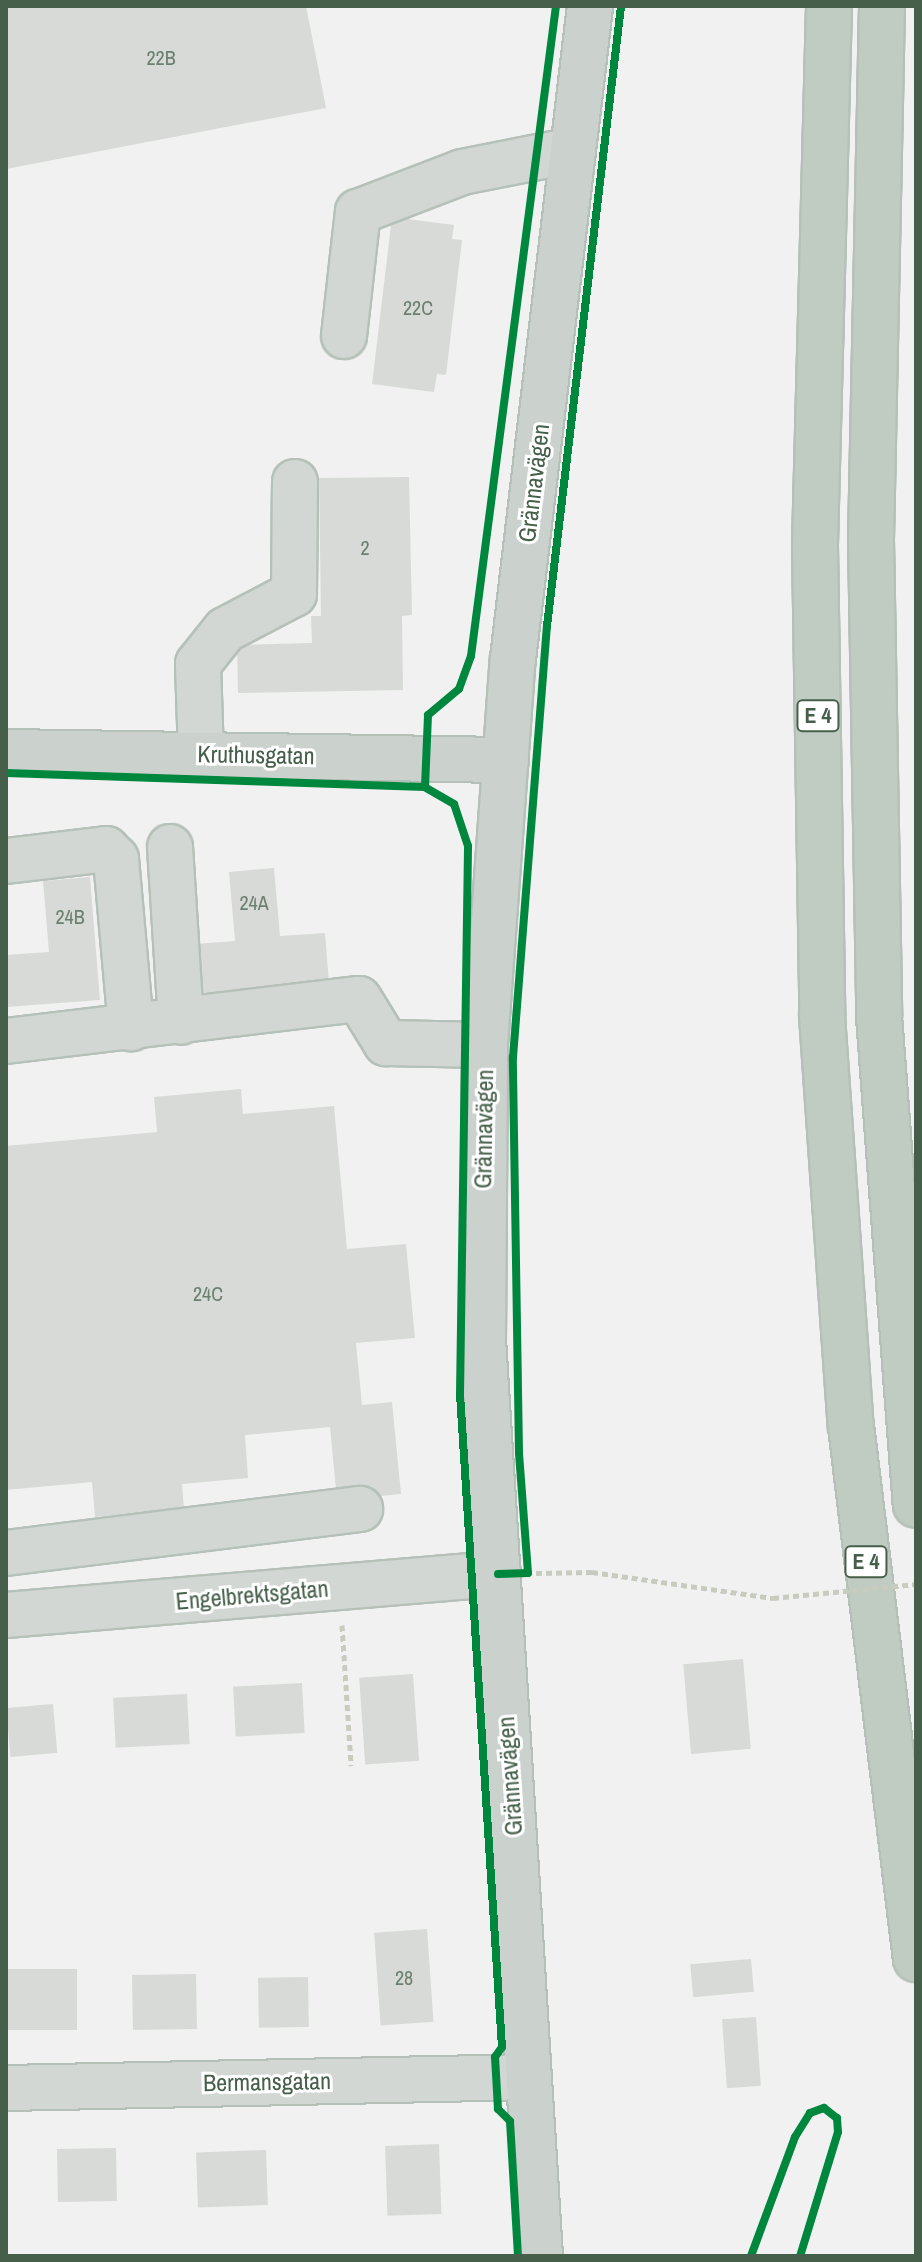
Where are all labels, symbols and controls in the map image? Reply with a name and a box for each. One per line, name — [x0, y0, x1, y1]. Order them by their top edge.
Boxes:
house number: 22B — [146, 45, 176, 69]
house number: 22C — [403, 295, 433, 319]
street label: Grännavägen — [512, 422, 556, 544]
house number: 2 — [360, 535, 370, 559]
road number: E 4 — [796, 698, 840, 734]
street label: Kruthusgatan — [197, 740, 315, 770]
house number: 24A — [239, 890, 269, 914]
house number: 24B — [55, 904, 85, 928]
street label: Grännavägen — [469, 1069, 499, 1189]
house number: 24C — [193, 1281, 223, 1305]
road number: E 4 — [844, 1544, 888, 1580]
street label: Engelbrektsgatan — [174, 1574, 330, 1616]
street label: Grännavägen — [491, 1716, 529, 1836]
house number: 28 — [395, 1965, 413, 1989]
street label: Bermansgatan — [203, 2066, 331, 2098]

